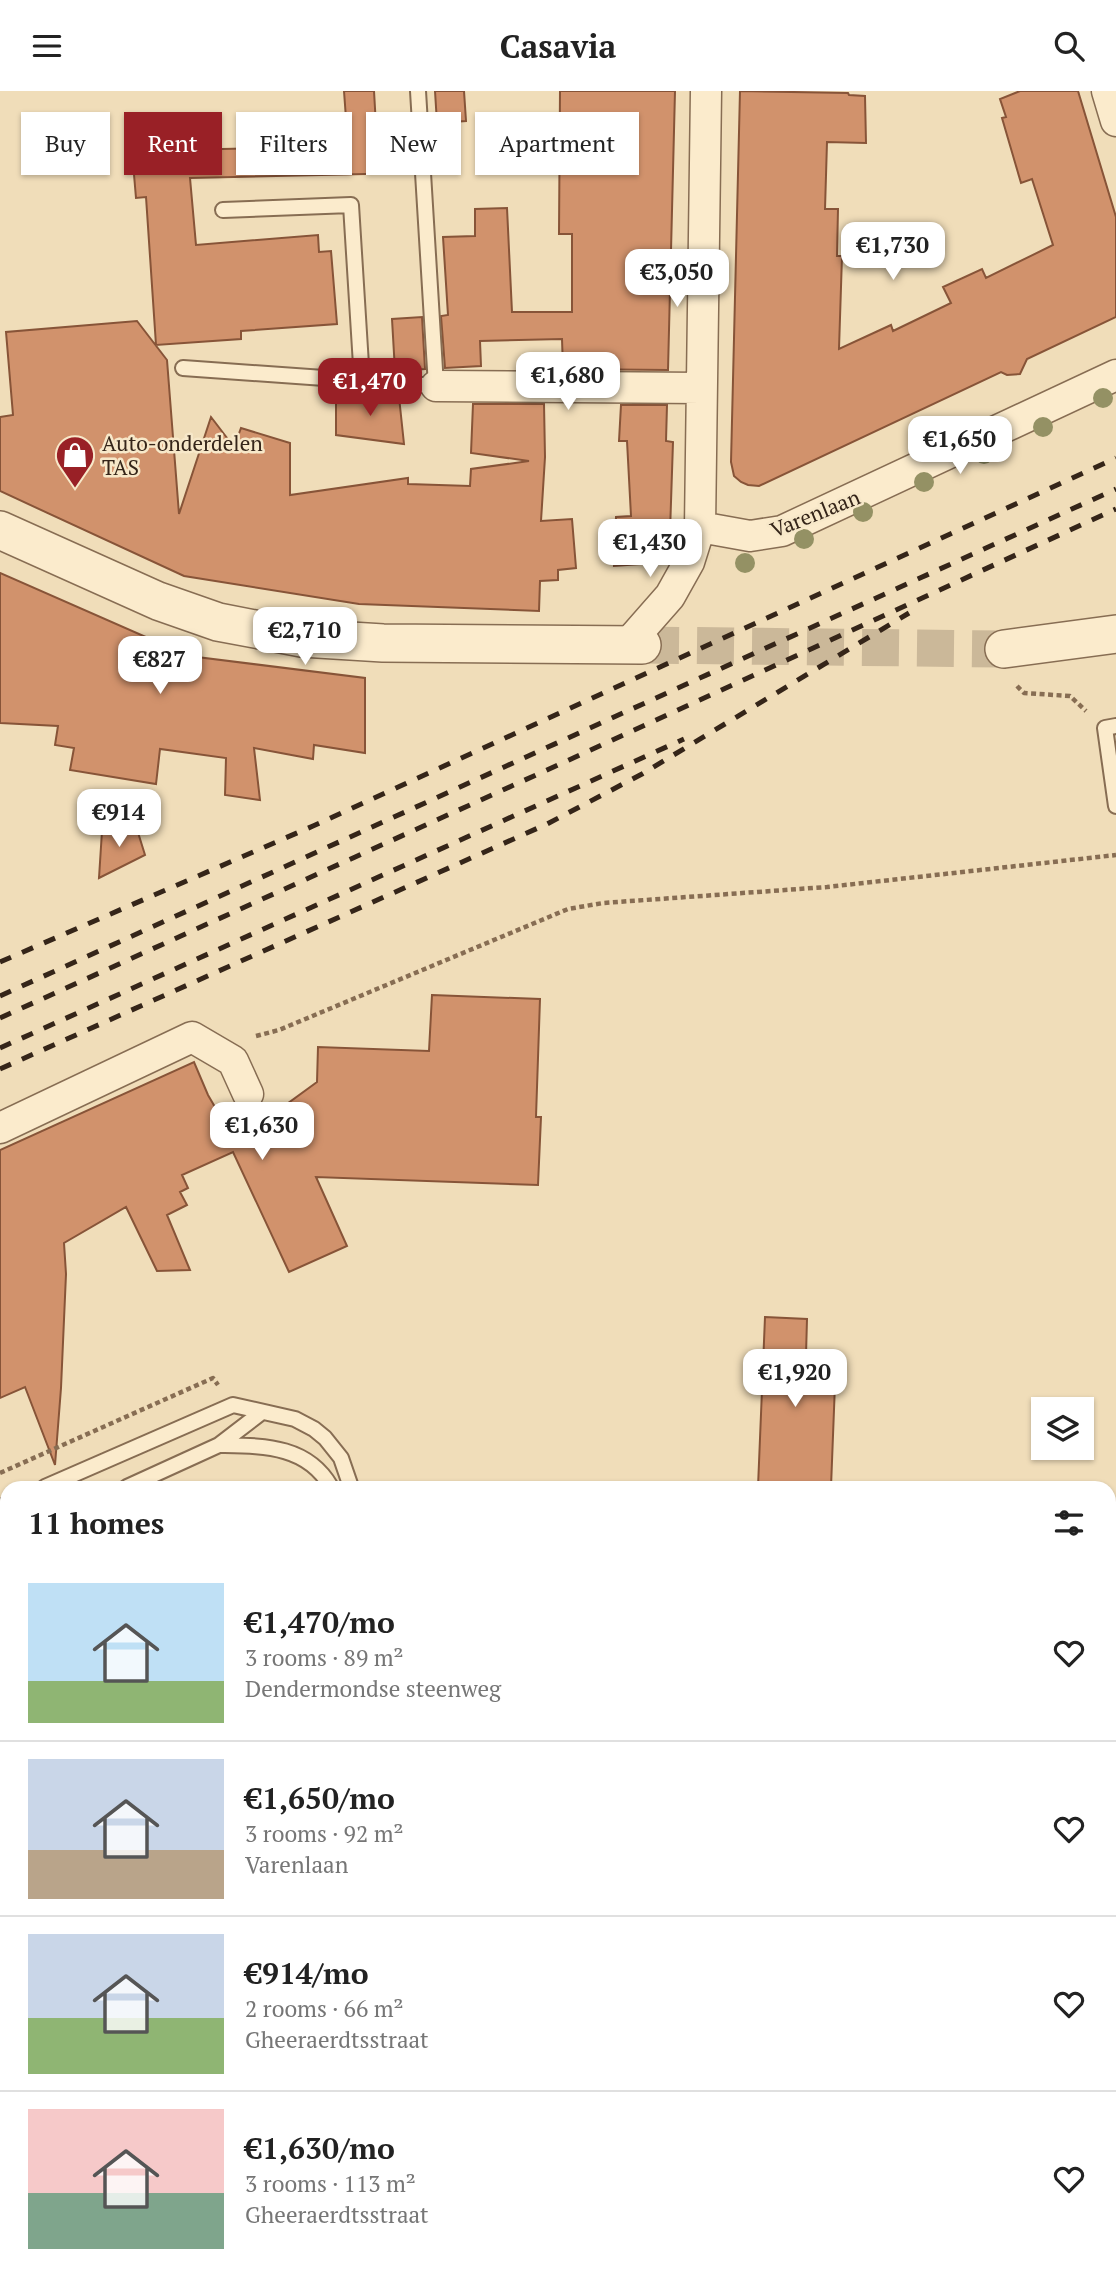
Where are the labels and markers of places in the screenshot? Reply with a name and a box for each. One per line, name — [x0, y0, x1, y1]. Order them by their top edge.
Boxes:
pin: €1,730 — [836, 223, 950, 282]
pin: €3,050 — [620, 249, 734, 309]
pin: €1,680 — [511, 353, 625, 412]
pin: €1,470 — [313, 359, 427, 418]
pin: €1,650 — [903, 417, 1017, 476]
place label: Auto-onderdelen TAS — [102, 429, 263, 481]
shop icon: Auto-onderdelen TAS — [54, 434, 96, 489]
pin: €1,430 — [593, 519, 707, 579]
pin: €2,710 — [248, 607, 362, 667]
pin: €827 — [119, 637, 201, 696]
pin: €914 — [78, 789, 160, 849]
pin: €1,630 — [205, 1103, 319, 1162]
pin: €1,920 — [738, 1349, 852, 1409]

